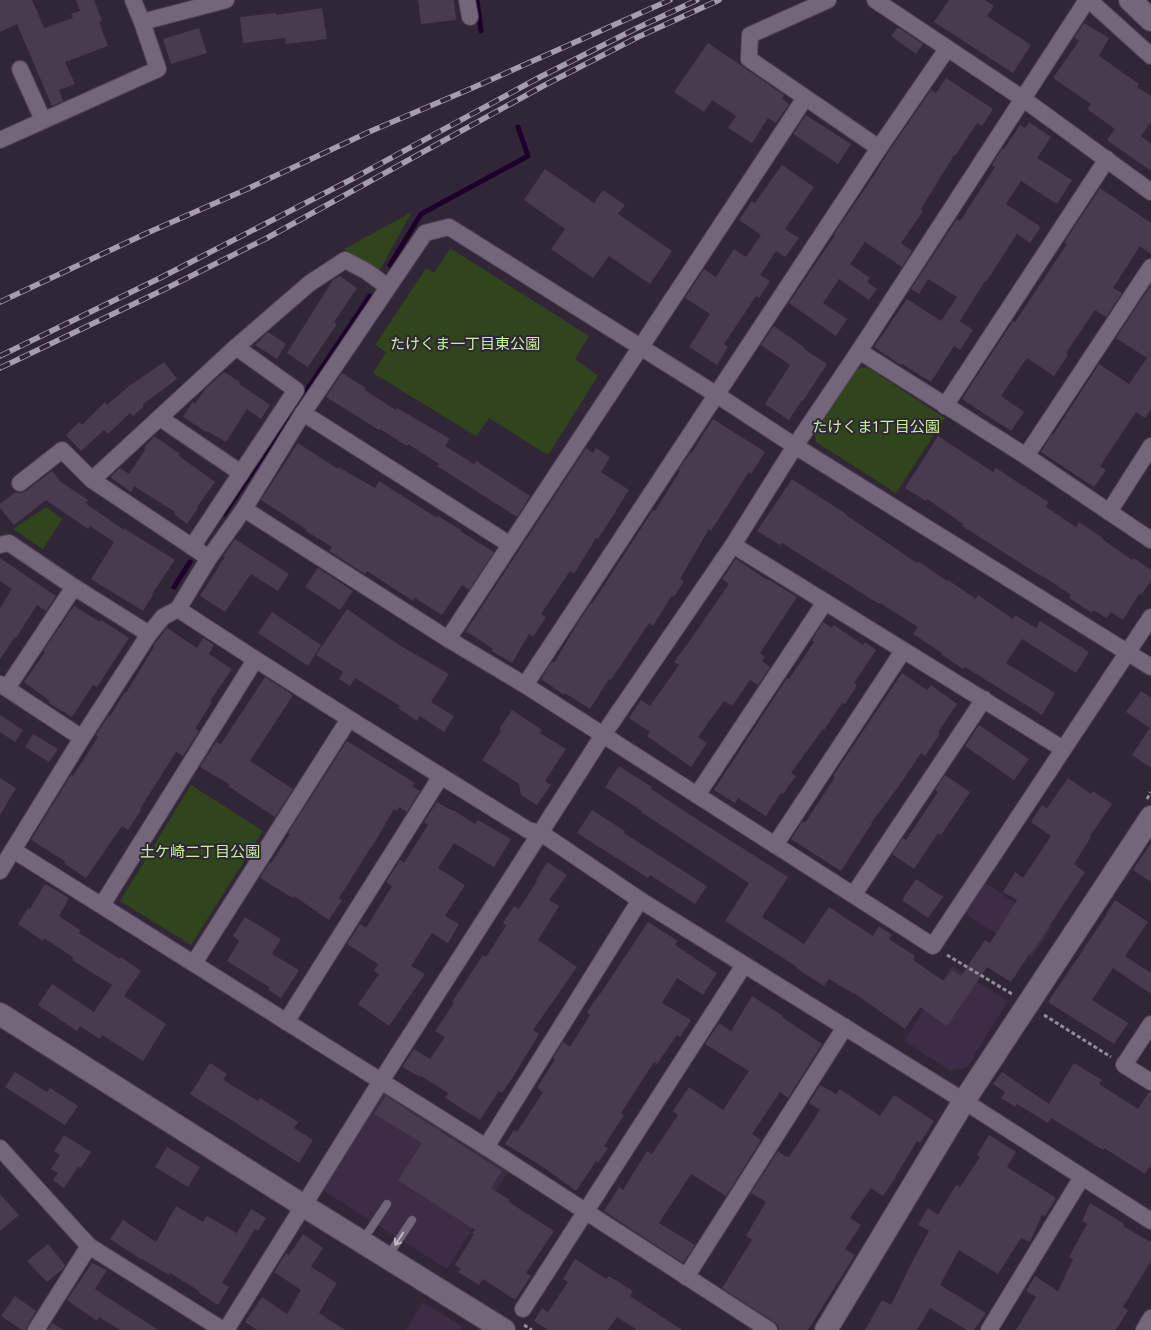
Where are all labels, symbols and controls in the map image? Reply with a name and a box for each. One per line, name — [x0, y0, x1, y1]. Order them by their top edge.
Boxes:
park label: たけくま一丁目東公園 — [390, 335, 540, 353]
park label: たけくま1丁目公園 — [812, 418, 940, 436]
park label: 土ケ崎二丁目公園 — [140, 843, 260, 861]
one-way arrow — [394, 1231, 404, 1245]

